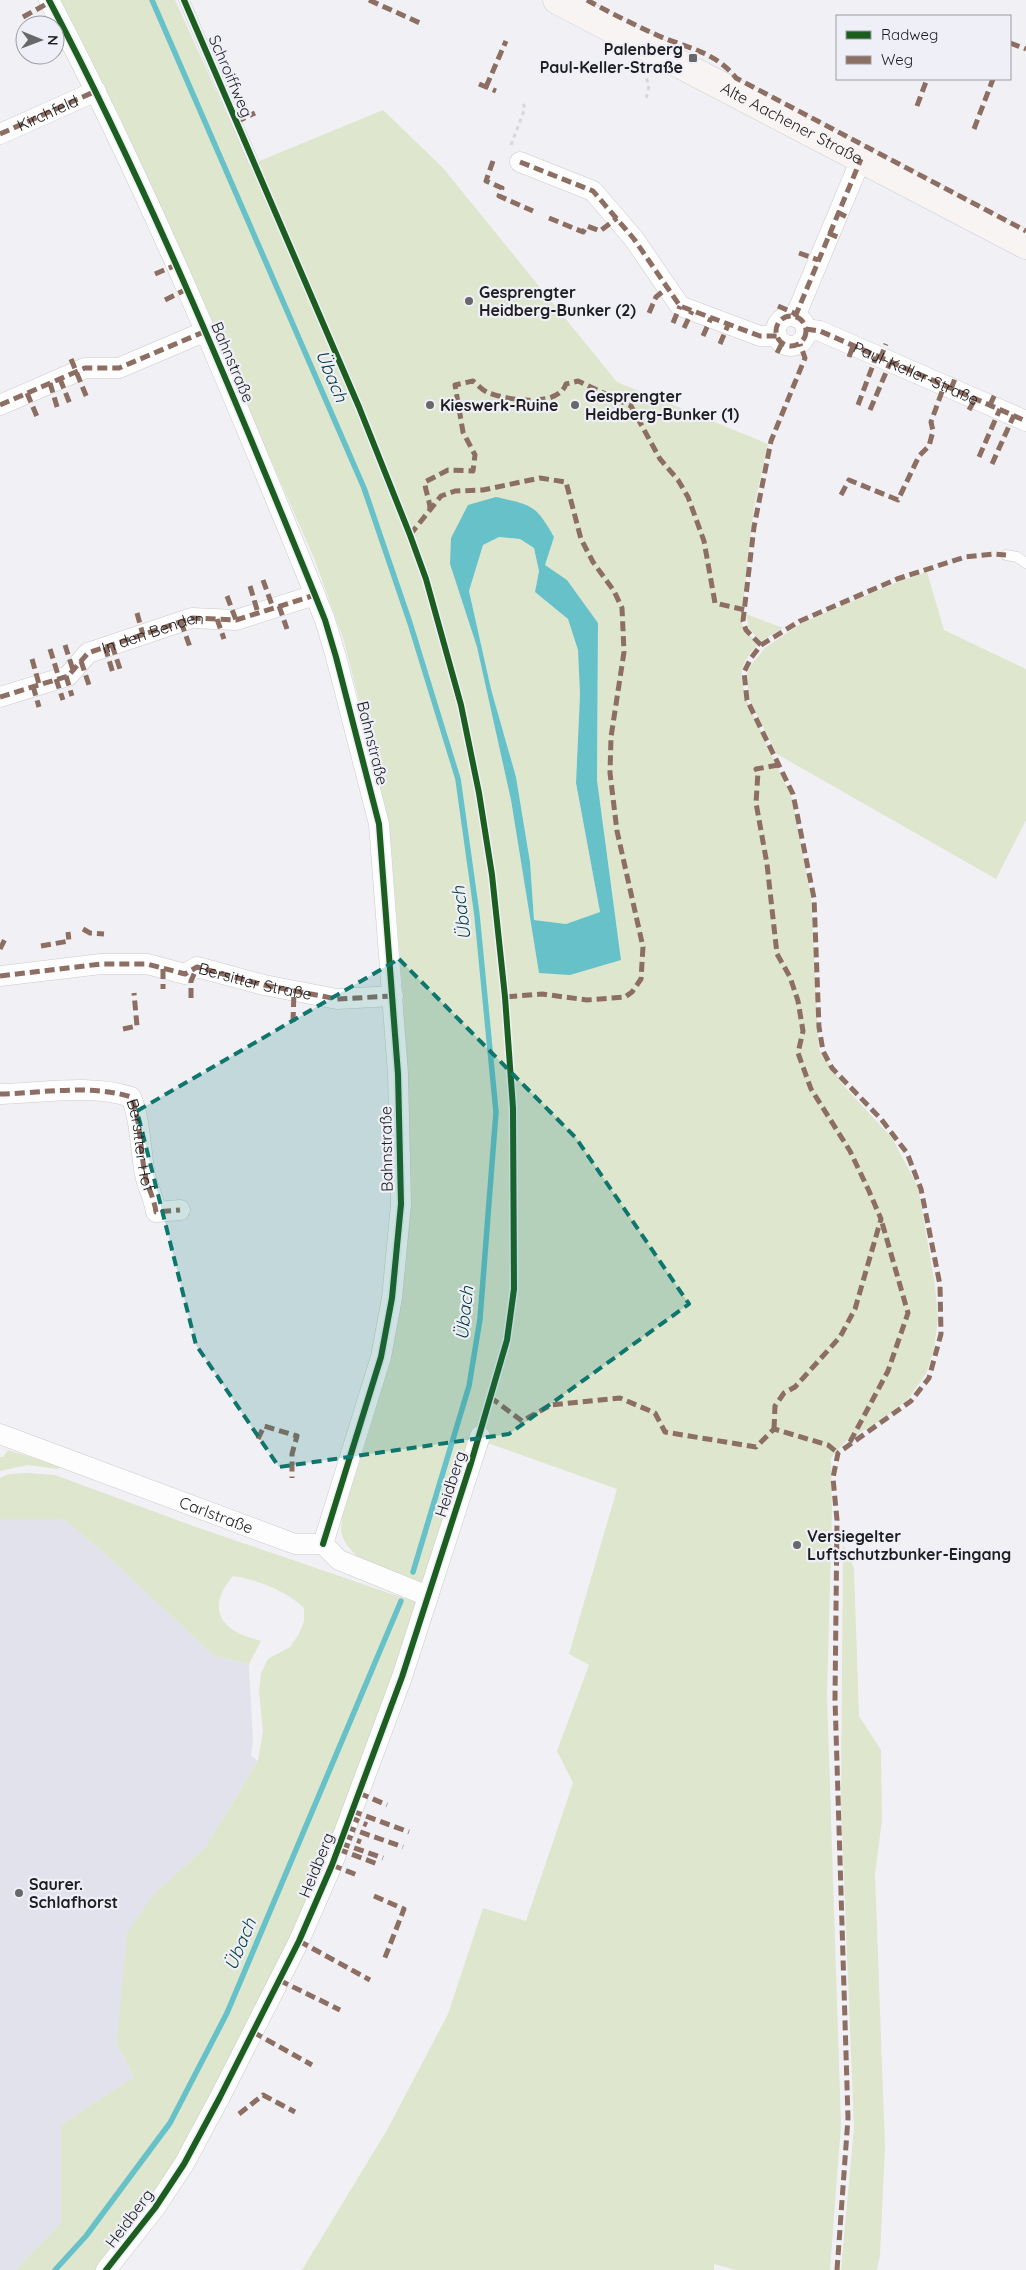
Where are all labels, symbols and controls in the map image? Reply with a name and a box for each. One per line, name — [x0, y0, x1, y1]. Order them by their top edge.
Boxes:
north arrow — [15, 15, 65, 65]
legend — [836, 15, 1011, 80]
text: Radweg — [881, 25, 938, 44]
street label: Schroiffweg — [205, 32, 257, 120]
text: N — [44, 35, 62, 46]
place label: Palenberg Paul-Keller-Straße — [540, 39, 683, 77]
text: Weg — [881, 50, 913, 69]
marker: Palenberg Paul-Keller-Straße — [687, 52, 699, 64]
street label: Alte Aachener Straße — [718, 77, 866, 168]
street label: Kirchfeld — [14, 90, 81, 135]
place label: Gesprengter Heidberg-Bunker (2) — [479, 282, 636, 320]
marker: Gesprengter Heidberg-Bunker (2) — [463, 295, 475, 307]
street label: Bahnstraße — [207, 319, 259, 405]
street label: Paul-Keller-Straße — [850, 337, 982, 409]
water label: Übach — [311, 347, 353, 406]
place label: Gesprengter Heidberg-Bunker (1) — [585, 386, 739, 424]
place label: Kieswerk-Ruine — [440, 395, 559, 415]
marker: Kieswerk-Ruine — [424, 399, 436, 411]
marker: Gesprengter Heidberg-Bunker (1) — [569, 399, 581, 411]
street label: In den Benden — [99, 608, 204, 658]
street label: Bahnstraße — [353, 699, 393, 787]
water label: Übach — [446, 884, 476, 941]
street label: Bersitter Straße — [197, 958, 314, 1004]
street label: Bersitter Hof — [122, 1096, 159, 1195]
street label: Bahnstraße — [375, 1106, 397, 1192]
water label: Übach — [450, 1284, 478, 1341]
street label: Heidberg — [430, 1448, 470, 1520]
street label: Carlstraße — [177, 1492, 256, 1538]
place label: Versiegelter Luftschutzbunker-Eingang — [807, 1526, 1011, 1564]
marker: Versiegelter Luftschutzbunker-Eingang — [791, 1539, 803, 1551]
street label: Heidberg — [294, 1830, 338, 1900]
place label: Saurer. Schlafhorst — [29, 1874, 118, 1912]
marker: Saurer. Schlafhorst — [13, 1887, 25, 1899]
water label: Übach — [219, 1914, 261, 1973]
street label: Heidberg — [100, 2185, 158, 2251]

